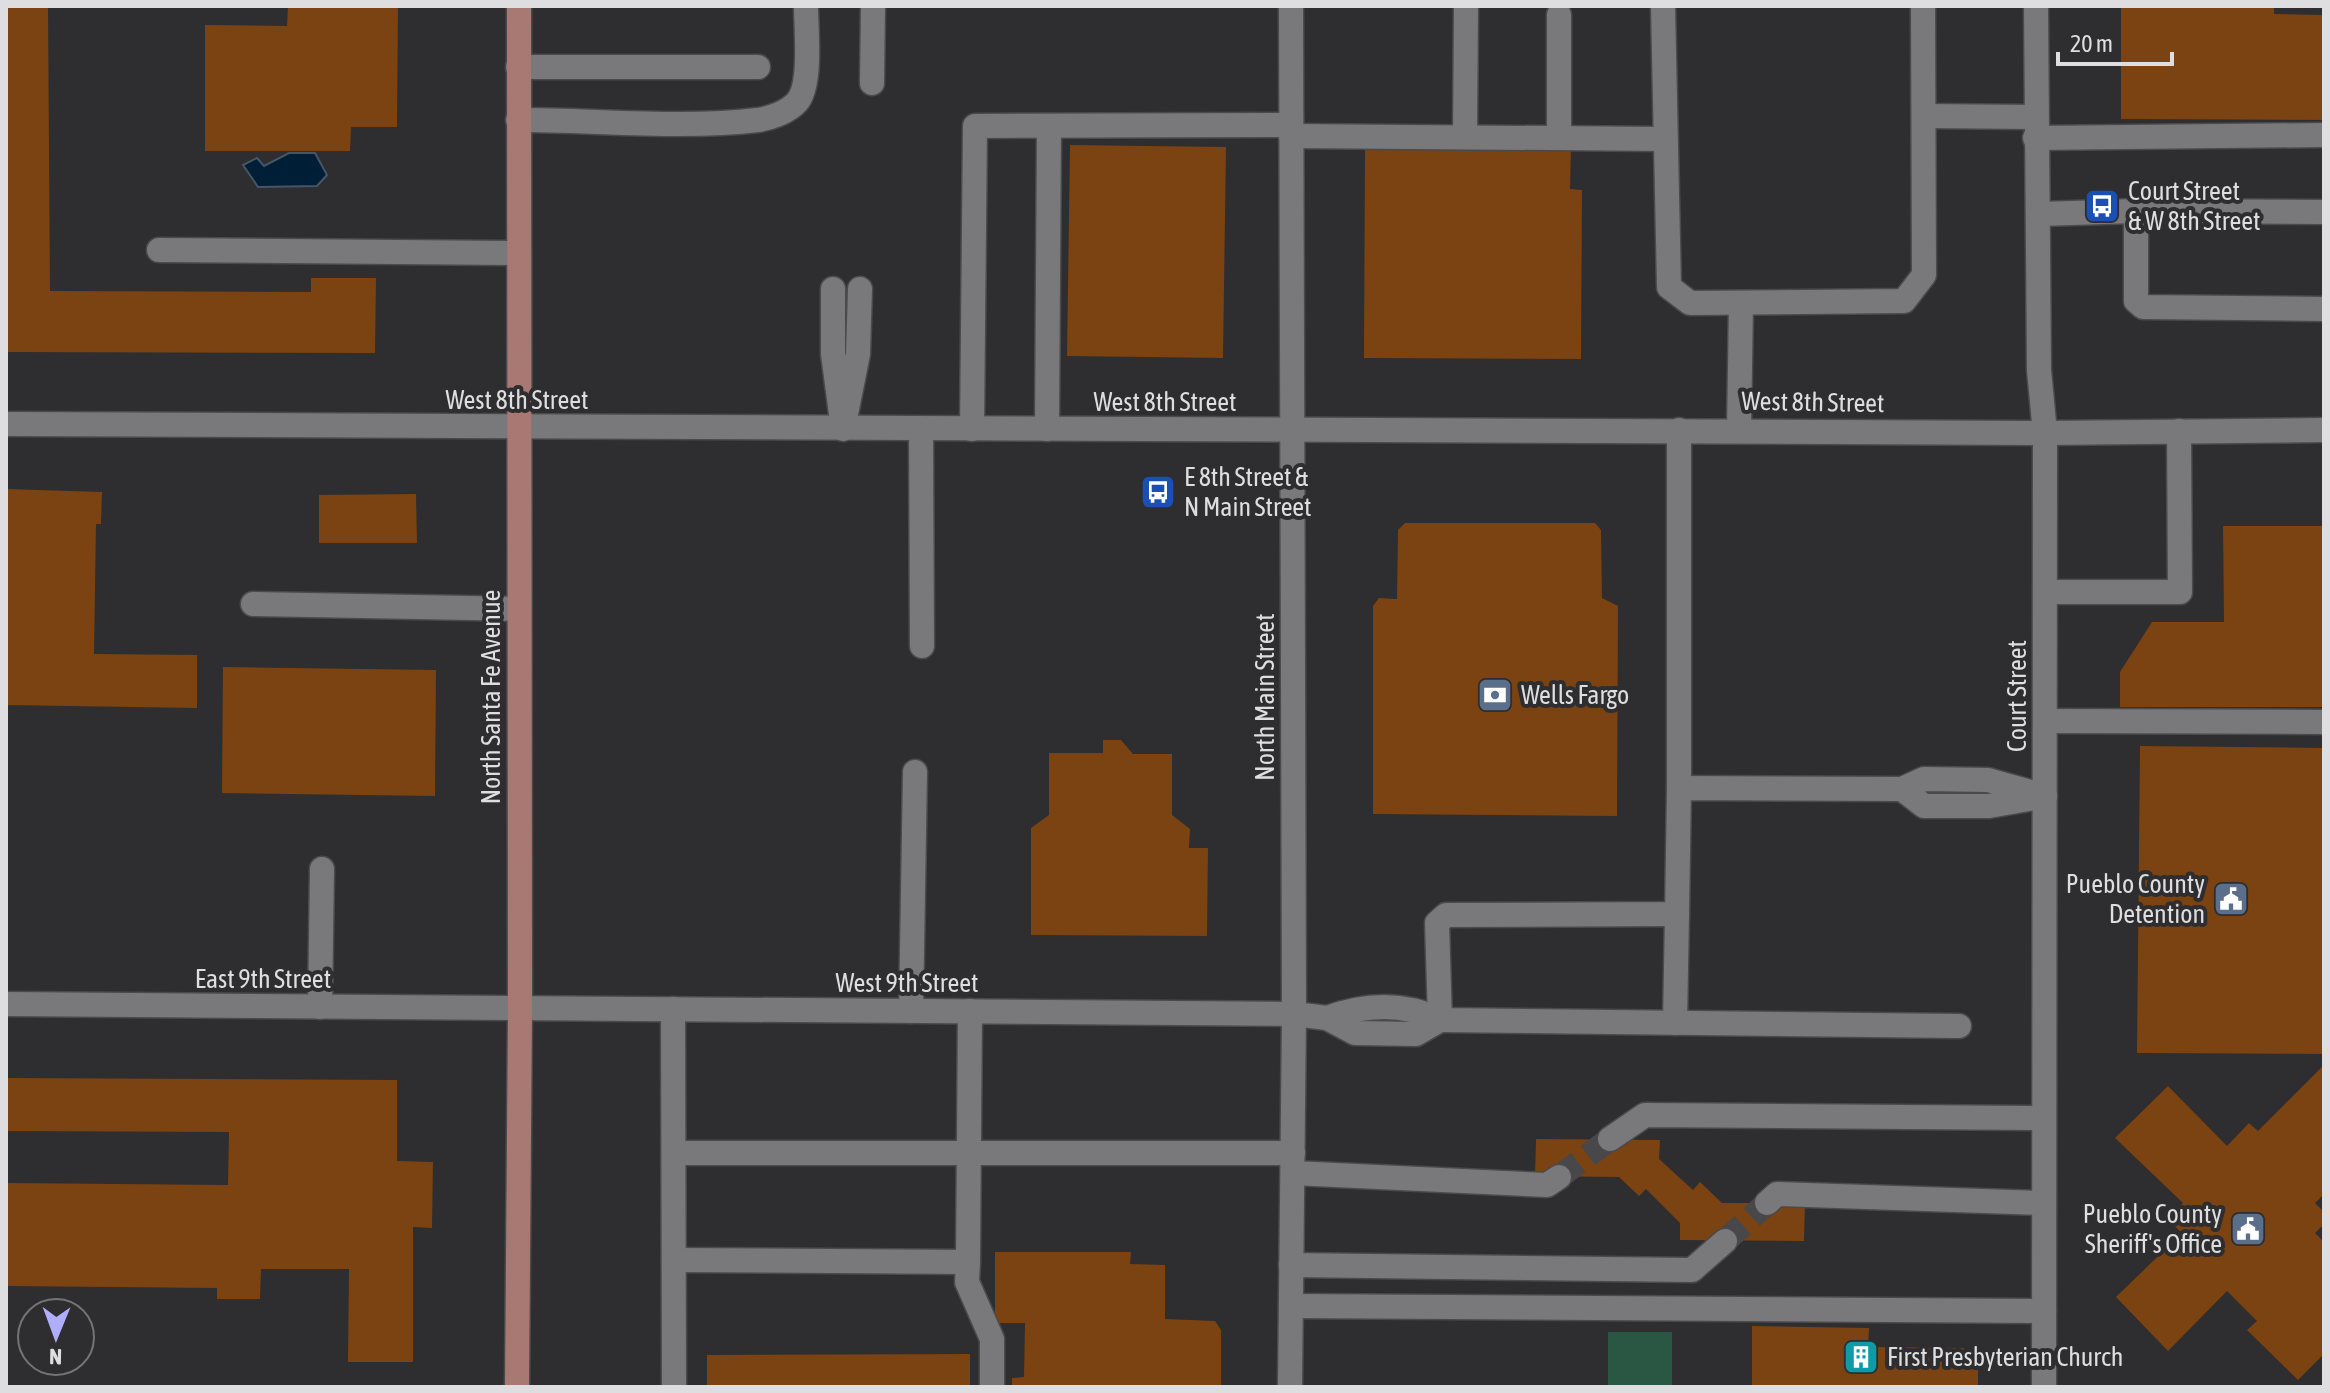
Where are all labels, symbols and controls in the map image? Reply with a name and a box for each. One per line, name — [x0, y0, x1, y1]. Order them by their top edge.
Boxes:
scale bar — [2058, 16, 2172, 66]
text: 20 m — [2070, 30, 2113, 57]
place label: Court Street & W 8th Street — [2128, 176, 2260, 236]
bus stop icon: Court Street & W 8th Street — [2083, 187, 2121, 225]
street label: West 8th Street — [445, 385, 589, 415]
street label: West 8th Street — [1741, 386, 1885, 418]
street label: West 8th Street — [1093, 387, 1237, 417]
place label: E 8th Street & N Main Street — [1184, 462, 1312, 522]
bus stop icon: E 8th Street & N Main Street — [1139, 473, 1177, 511]
street label: North Santa Fe Avenue — [476, 590, 506, 804]
street label: North Main Street — [1250, 613, 1280, 781]
street label: Court Street — [2002, 640, 2032, 752]
bank icon: Wells Fargo — [1476, 676, 1514, 714]
place label: Wells Fargo — [1521, 680, 1629, 710]
place label: Pueblo County Detention — [2066, 869, 2205, 929]
public building icon: Pueblo County Detention — [2212, 880, 2250, 918]
street label: East 9th Street — [195, 964, 331, 994]
street label: West 9th Street — [835, 968, 979, 998]
place label: Pueblo County Sheriff's Office — [2083, 1199, 2222, 1259]
public building icon: Pueblo County Sheriff's Office — [2229, 1210, 2267, 1248]
north arrow — [16, 1297, 96, 1377]
building icon: First Presbyterian Church — [1842, 1338, 1880, 1376]
place label: First Presbyterian Church — [1887, 1342, 2123, 1372]
text: N — [49, 1344, 62, 1370]

